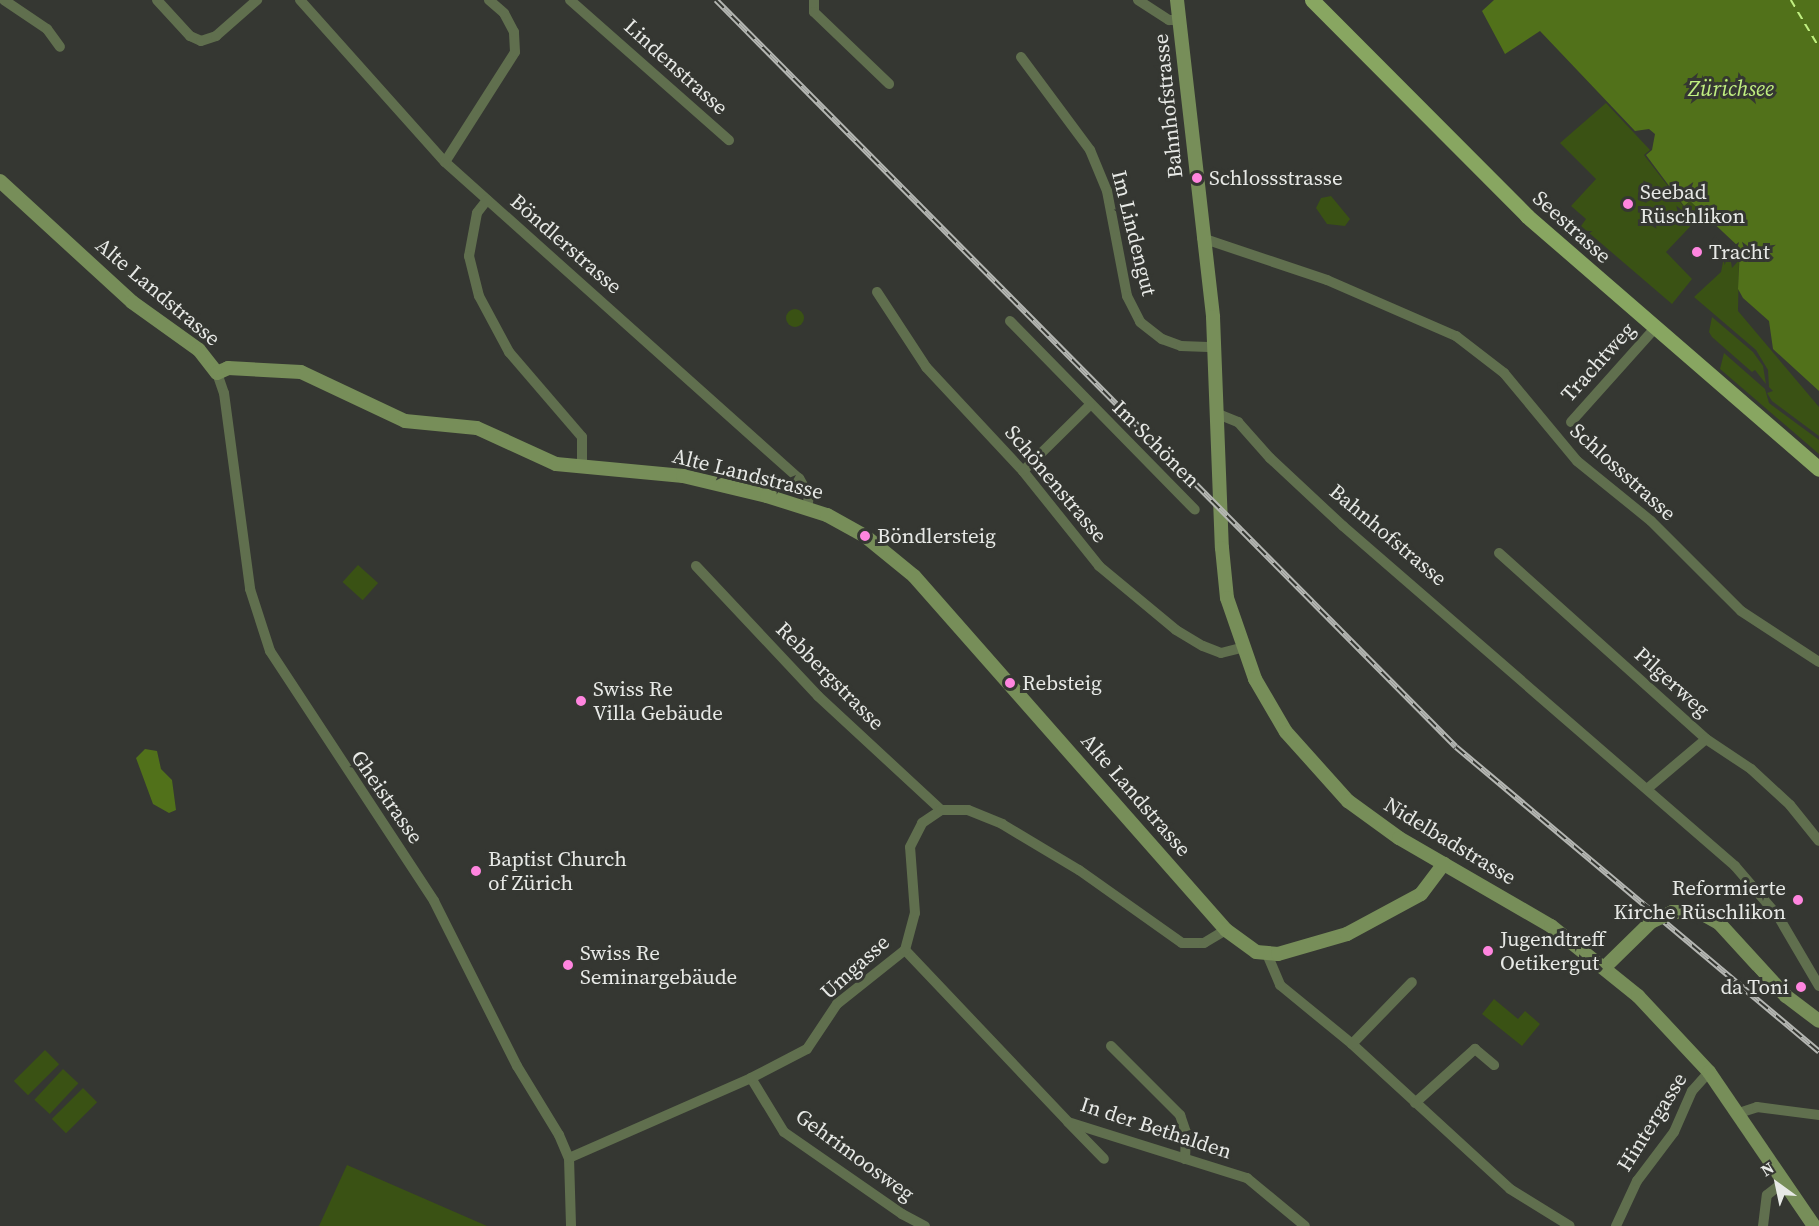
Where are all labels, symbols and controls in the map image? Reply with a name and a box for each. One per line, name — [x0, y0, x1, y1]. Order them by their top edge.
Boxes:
street label: Lindenstrasse — [619, 14, 733, 120]
street label: Bahnhofstrasse — [1148, 33, 1188, 179]
water label: Zürichsee — [1688, 76, 1774, 102]
place label: Schlossstrasse — [1209, 165, 1343, 191]
street label: Im Lindengut — [1106, 168, 1162, 298]
marker: Schlossstrasse — [1190, 171, 1204, 185]
place label: Seebad Rüschlikon — [1640, 179, 1745, 229]
street label: Seestrasse — [1528, 185, 1616, 269]
street label: Böndlerstrasse — [505, 189, 627, 299]
marker: Seebad Rüschlikon — [1621, 197, 1635, 211]
street label: Alte Landstrasse — [91, 233, 225, 351]
place label: Tracht — [1709, 239, 1770, 265]
marker: Tracht — [1690, 245, 1704, 259]
street label: Trachtweg — [1556, 317, 1640, 407]
street label: Im Schönen — [1107, 395, 1205, 493]
street label: Schlossstrasse — [1565, 418, 1681, 526]
street label: Schönenstrasse — [1000, 420, 1112, 548]
street label: Alte Landstrasse — [670, 443, 826, 505]
street label: Bahnhofstrasse — [1324, 479, 1452, 591]
place label: Böndlersteig — [877, 523, 996, 549]
marker: Böndlersteig — [858, 529, 872, 543]
street label: Rebbergstrasse — [771, 617, 889, 735]
street label: Pilgerweg — [1629, 642, 1715, 722]
place label: Rebsteig — [1022, 670, 1102, 696]
place label: Swiss Re Villa Gebäude — [593, 676, 723, 726]
marker: Rebsteig — [1003, 676, 1017, 690]
marker: Swiss Re Villa Gebäude — [574, 694, 588, 708]
street label: Alte Landstrasse — [1076, 728, 1196, 862]
street label: Gheistrasse — [346, 745, 428, 849]
street label: Nidelbadstrasse — [1380, 792, 1520, 890]
place label: Baptist Church of Zürich — [488, 846, 627, 896]
marker: Baptist Church of Zürich — [469, 864, 483, 878]
place label: Reformierte Kirche Rüschlikon — [1614, 875, 1786, 925]
marker: Reformierte Kirche Rüschlikon — [1791, 893, 1805, 907]
place label: Jugendtreff Oetikergut — [1500, 926, 1605, 976]
street label: Umgasse — [815, 930, 895, 1004]
place label: Swiss Re Seminargebäude — [580, 940, 737, 990]
marker: Jugendtreff Oetikergut — [1481, 944, 1495, 958]
marker: Swiss Re Seminargebäude — [561, 958, 575, 972]
place label: da Toni — [1720, 974, 1789, 1000]
marker: da Toni — [1794, 980, 1808, 994]
street label: Hintergasse — [1612, 1068, 1692, 1176]
street label: In der Bethalden — [1077, 1092, 1235, 1164]
street label: Gehrimoosweg — [791, 1103, 919, 1207]
north arrow — [1747, 1154, 1807, 1214]
text: N — [1756, 1157, 1778, 1181]

